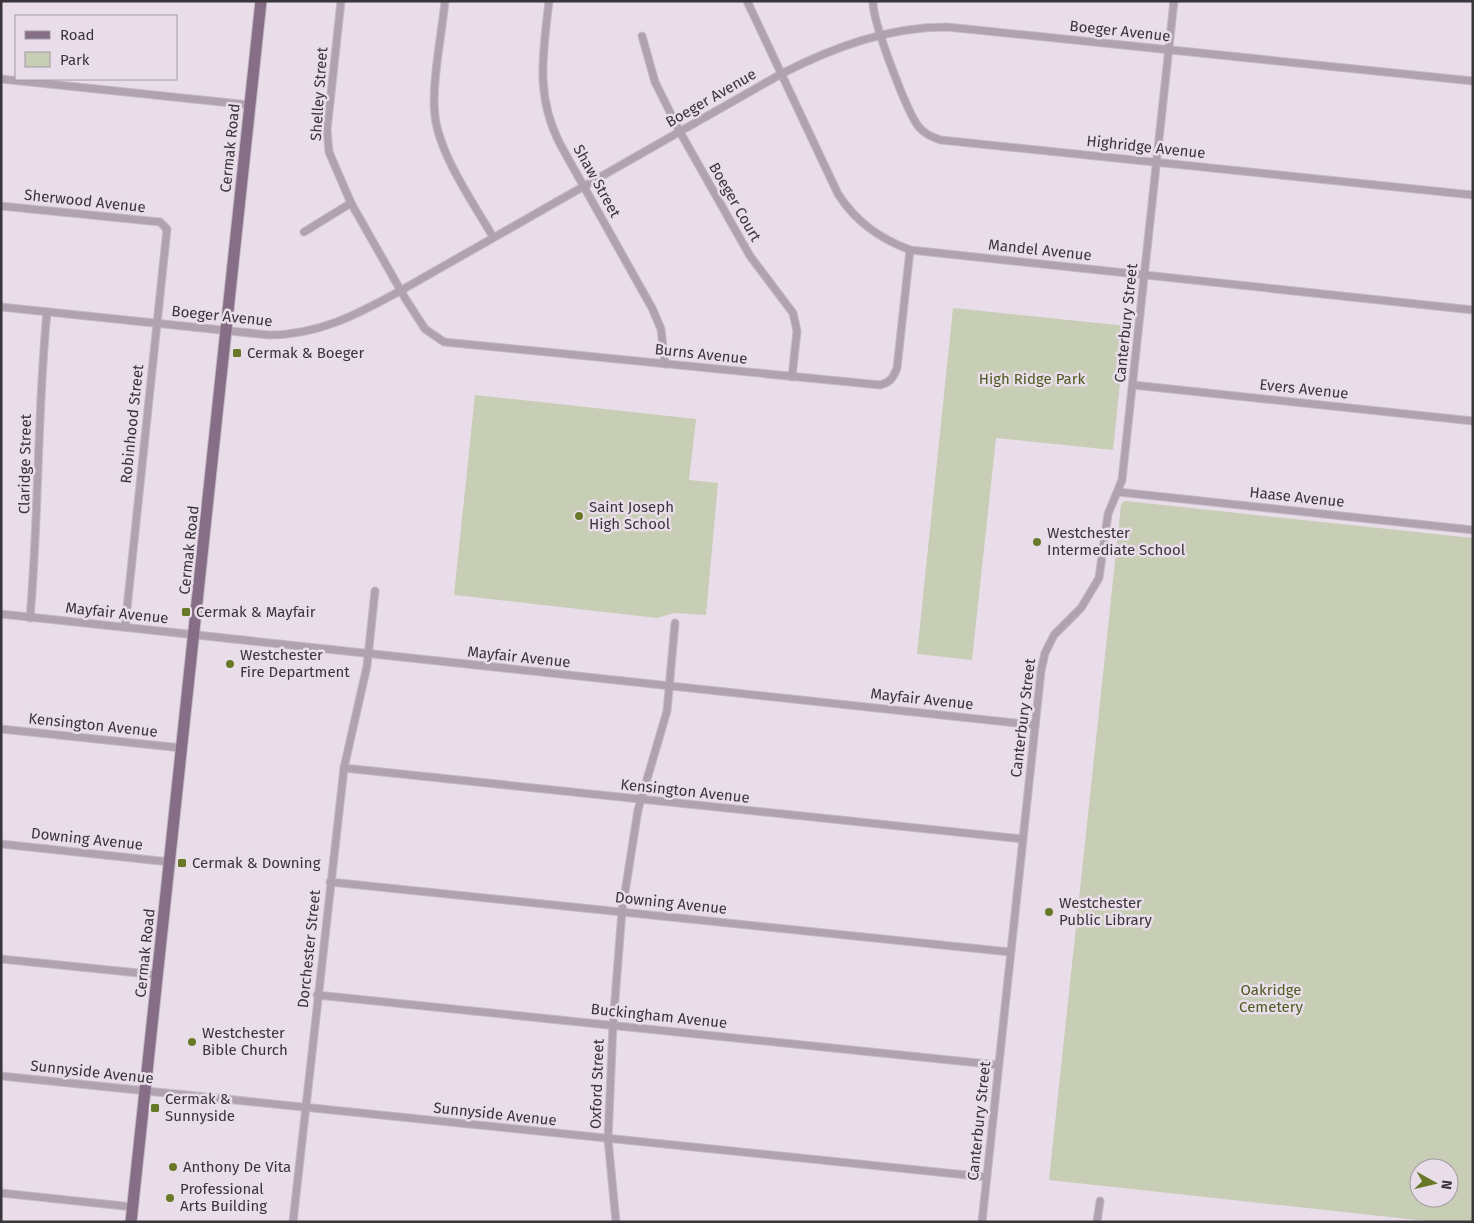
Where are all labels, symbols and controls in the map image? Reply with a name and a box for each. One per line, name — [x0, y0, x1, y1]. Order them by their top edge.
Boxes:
legend — [15, 15, 178, 80]
street label: Boeger Avenue — [1069, 17, 1171, 45]
text: Road — [60, 26, 95, 44]
street label: Shelley Street — [307, 46, 331, 142]
text: Park — [60, 51, 90, 69]
street label: Boeger Avenue — [663, 65, 759, 131]
street label: Cermak Road — [216, 103, 244, 193]
street label: Highridge Avenue — [1086, 132, 1206, 162]
street label: Shaw Street — [570, 141, 625, 221]
street label: Boeger Court — [705, 159, 765, 245]
street label: Sherwood Avenue — [23, 186, 147, 216]
street label: Mandel Avenue — [987, 236, 1093, 264]
street label: Canterbury Street — [1111, 262, 1141, 384]
street label: Boeger Avenue — [171, 302, 273, 330]
street label: Burns Avenue — [654, 340, 748, 368]
place label: Cermak & Boeger — [247, 344, 364, 362]
marker: Cermak & Boeger — [231, 347, 243, 359]
street label: Robinhood Street — [117, 363, 147, 484]
park label: High Ridge Park — [979, 370, 1086, 388]
street label: Evers Avenue — [1259, 375, 1349, 403]
street label: Claridge Street — [15, 413, 35, 514]
street label: Haase Avenue — [1249, 483, 1345, 511]
place label: Saint Joseph High School — [589, 498, 674, 533]
street label: Cermak Road — [175, 505, 203, 595]
marker: Saint Joseph High School — [573, 510, 585, 522]
place label: Westchester Intermediate School — [1047, 524, 1186, 559]
marker: Westchester Intermediate School — [1031, 536, 1043, 548]
street label: Mayfair Avenue — [65, 599, 169, 627]
place label: Cermak & Mayfair — [196, 603, 316, 621]
marker: Cermak & Mayfair — [180, 606, 192, 618]
street label: Mayfair Avenue — [467, 643, 571, 671]
place label: Westchester Fire Department — [240, 646, 350, 681]
street label: Canterbury Street — [1007, 657, 1039, 779]
marker: Westchester Fire Department — [224, 658, 236, 670]
street label: Mayfair Avenue — [870, 685, 974, 713]
street label: Kensington Avenue — [27, 709, 159, 741]
street label: Kensington Avenue — [619, 775, 751, 807]
street label: Downing Avenue — [30, 824, 144, 854]
place label: Cermak & Downing — [192, 854, 321, 872]
marker: Cermak & Downing — [176, 857, 188, 869]
street label: Dorchester Street — [294, 888, 324, 1009]
street label: Downing Avenue — [614, 888, 728, 918]
place label: Westchester Public Library — [1059, 894, 1153, 929]
marker: Westchester Public Library — [1043, 906, 1055, 918]
street label: Cermak Road — [131, 908, 159, 998]
park label: Oakridge Cemetery — [1239, 981, 1304, 1016]
street label: Buckingham Avenue — [590, 1000, 728, 1032]
place label: Westchester Bible Church — [202, 1024, 288, 1059]
marker: Westchester Bible Church — [186, 1036, 198, 1048]
street label: Oxford Street — [586, 1038, 608, 1129]
street label: Sunnyside Avenue — [29, 1057, 155, 1087]
street label: Canterbury Street — [964, 1060, 994, 1182]
place label: Cermak & Sunnyside — [165, 1090, 235, 1125]
street label: Sunnyside Avenue — [432, 1099, 558, 1129]
marker: Cermak & Sunnyside — [149, 1102, 161, 1114]
place label: Anthony De Vita — [183, 1158, 291, 1176]
north arrow — [1409, 1158, 1459, 1208]
marker: Anthony De Vita — [167, 1161, 179, 1173]
text: N — [1437, 1179, 1455, 1191]
place label: Professional Arts Building — [180, 1180, 267, 1215]
marker: Professional Arts Building — [164, 1192, 176, 1204]

